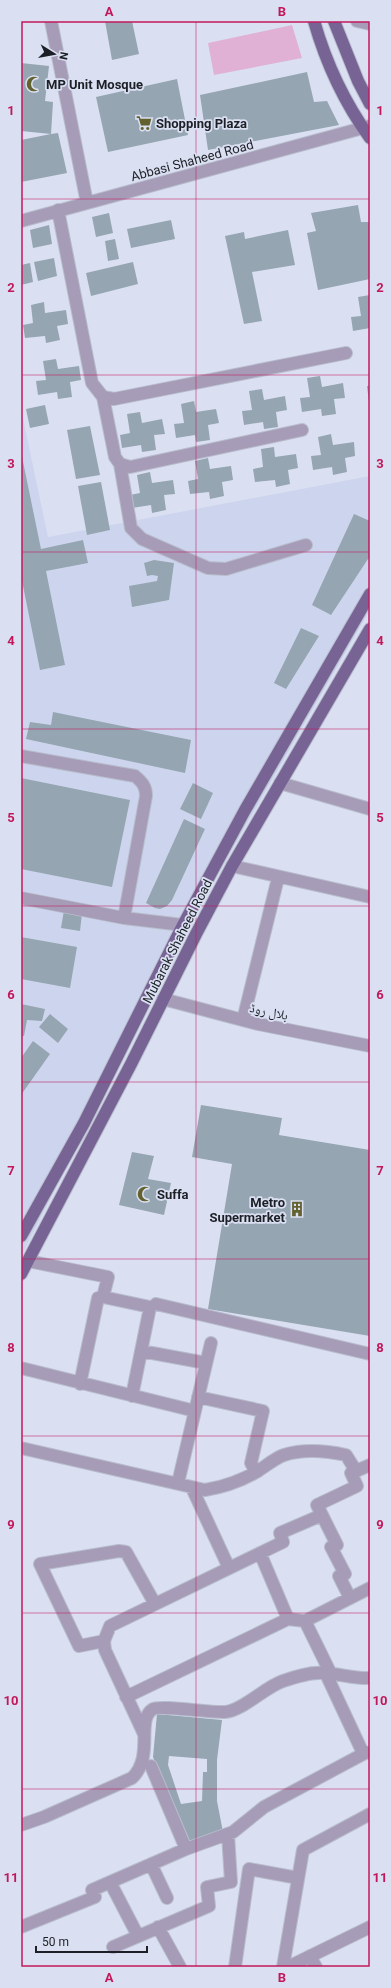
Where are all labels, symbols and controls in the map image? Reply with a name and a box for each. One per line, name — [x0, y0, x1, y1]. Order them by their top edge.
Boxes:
text: A — [105, 4, 114, 19]
text: B — [278, 4, 286, 19]
north arrow — [34, 34, 74, 74]
text: N — [56, 51, 70, 61]
mosque icon: MP Unit Mosque — [25, 75, 43, 93]
place label: MP Unit Mosque — [46, 77, 143, 92]
text: 1 — [7, 103, 15, 118]
text: 1 — [376, 103, 384, 118]
supermarket icon: Shopping Plaza — [135, 114, 153, 132]
place label: Shopping Plaza — [156, 116, 247, 131]
street label: Abbasi Shaheed Road — [129, 137, 255, 184]
text: 2 — [7, 280, 15, 295]
text: 2 — [376, 280, 384, 295]
text: 3 — [7, 456, 15, 471]
text: 3 — [376, 456, 384, 471]
text: 4 — [7, 633, 15, 648]
text: 4 — [376, 633, 384, 648]
text: 5 — [7, 810, 15, 825]
text: 5 — [376, 810, 384, 825]
street label: Mubarak Shaheed Road — [140, 877, 215, 1006]
text: 6 — [7, 987, 15, 1002]
text: 6 — [376, 987, 384, 1002]
street label: بلال روڈ — [248, 1000, 290, 1024]
text: 7 — [7, 1163, 15, 1178]
text: 7 — [376, 1163, 384, 1178]
mosque icon: Suffa — [136, 1185, 154, 1203]
place label: Suffa — [157, 1187, 189, 1202]
place label: Metro Supermarket — [209, 1195, 286, 1225]
building icon: Metro Supermarket — [288, 1200, 306, 1218]
text: 8 — [7, 1340, 15, 1355]
text: 8 — [376, 1340, 384, 1355]
text: 9 — [7, 1517, 15, 1532]
text: 9 — [376, 1517, 384, 1532]
text: 10 — [4, 1693, 18, 1708]
text: 10 — [373, 1693, 387, 1708]
text: 11 — [4, 1870, 18, 1885]
text: 11 — [373, 1870, 387, 1885]
scale bar — [36, 1928, 147, 1954]
text: 50 m — [42, 1935, 69, 1949]
text: A — [105, 1970, 114, 1985]
text: B — [278, 1970, 286, 1985]

